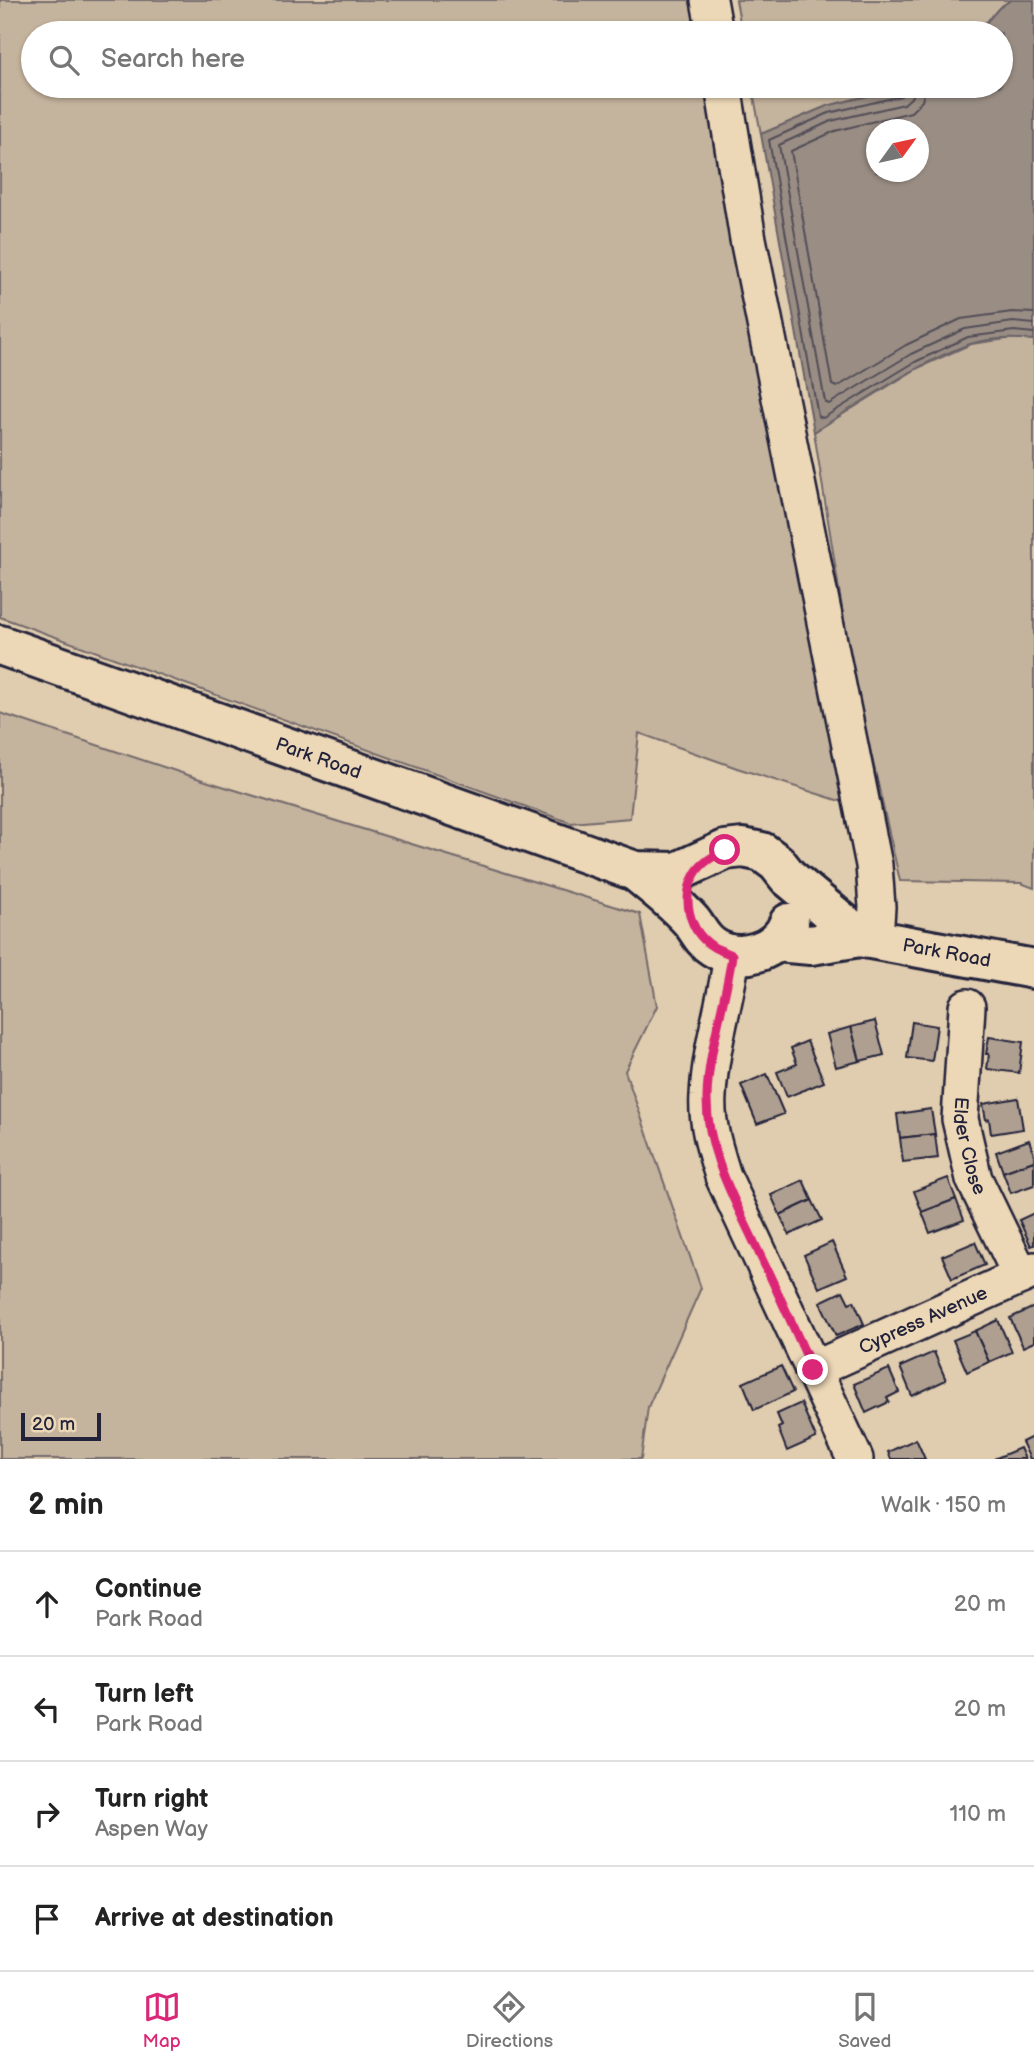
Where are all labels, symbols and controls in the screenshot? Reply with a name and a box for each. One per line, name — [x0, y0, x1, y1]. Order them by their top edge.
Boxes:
search box — [21, 21, 1013, 98]
icon: search — [45, 41, 83, 79]
text: Search here — [101, 44, 245, 75]
north arrow — [866, 119, 929, 182]
street label: Park Road — [273, 733, 364, 784]
route start — [709, 834, 740, 865]
street label: Park Road — [901, 934, 993, 972]
street label: Elder Close — [948, 1096, 991, 1199]
street label: Cypress Avenue — [855, 1281, 991, 1359]
route end — [797, 1354, 828, 1385]
scale bar — [21, 1410, 102, 1442]
text: 20 m — [32, 1413, 75, 1436]
text: 2 min — [28, 1487, 104, 1523]
text: Walk · 150 m — [881, 1491, 1006, 1519]
text: Continue — [95, 1574, 202, 1605]
icon: ahead — [28, 1585, 66, 1623]
text: 20 m — [954, 1590, 1006, 1618]
text: Park Road — [95, 1605, 203, 1633]
text: Turn left — [95, 1679, 194, 1710]
icon: left — [28, 1690, 66, 1728]
text: 20 m — [954, 1695, 1006, 1723]
text: Park Road — [95, 1710, 203, 1738]
text: Turn right — [95, 1784, 208, 1815]
icon: right — [28, 1795, 66, 1833]
text: 110 m — [949, 1800, 1006, 1828]
text: Aspen Way — [95, 1815, 208, 1843]
icon: arrive — [28, 1900, 66, 1938]
text: Arrive at destination — [95, 1903, 334, 1934]
tab: Map — [143, 1988, 181, 2053]
tab: Directions — [466, 1988, 553, 2053]
tab: Saved — [838, 1988, 891, 2053]

